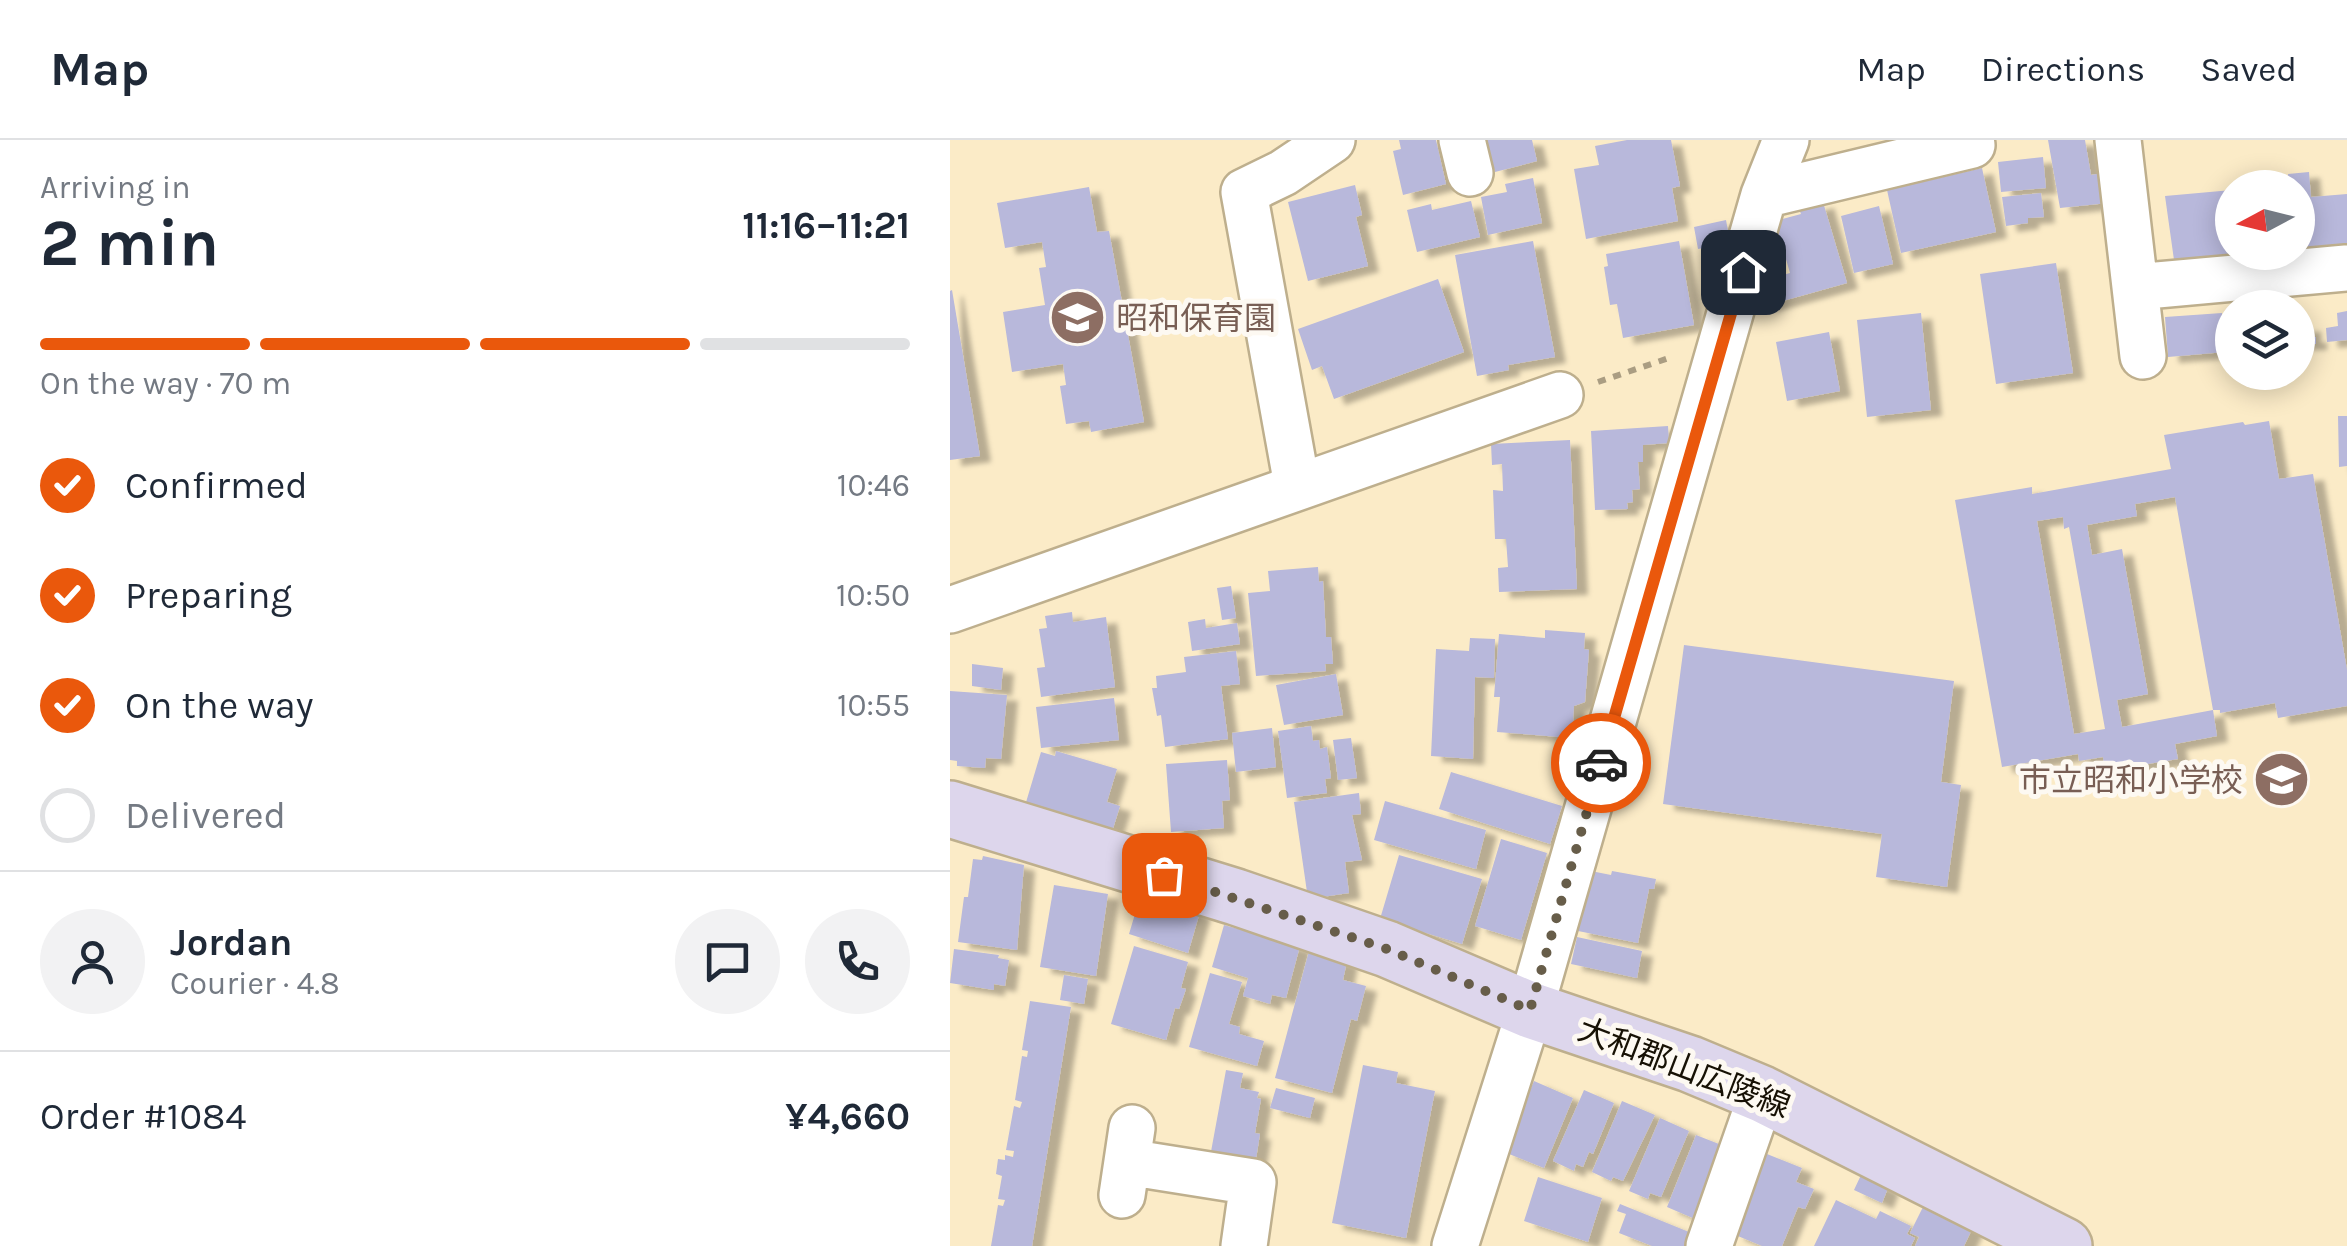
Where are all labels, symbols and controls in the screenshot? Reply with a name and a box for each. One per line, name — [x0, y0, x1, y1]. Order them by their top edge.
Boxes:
text: Map — [50, 41, 149, 97]
text: Map — [1856, 49, 1926, 90]
text: Directions — [1981, 49, 2145, 90]
text: Saved — [2200, 49, 2297, 90]
text: Arriving in — [40, 169, 191, 206]
north arrow — [2215, 170, 2315, 270]
map controls — [2215, 170, 2315, 390]
text: 11:16–11:21 — [742, 203, 910, 248]
text: 2 min — [40, 205, 219, 281]
pin — [1701, 230, 1786, 315]
icon: home — [1716, 245, 1771, 300]
school or university icon: 昭和保育園 — [1047, 288, 1107, 348]
button: layers — [2215, 290, 2315, 390]
place label: 昭和保育園 — [1116, 300, 1276, 337]
text: On the way · 70 m — [40, 365, 291, 402]
icon: check — [40, 458, 95, 513]
text: Confirmed — [125, 463, 308, 508]
text: 10:46 — [837, 467, 910, 504]
icon: check — [40, 568, 95, 623]
text: Preparing — [125, 573, 292, 618]
text: 10:50 — [836, 577, 910, 614]
icon: check — [40, 678, 95, 733]
text: On the way — [125, 683, 313, 728]
text: 10:55 — [837, 687, 910, 724]
courier — [1551, 713, 1651, 813]
icon: car — [1574, 736, 1629, 791]
school or university icon: 市立昭和小学校 — [2252, 750, 2312, 810]
place label: 市立昭和小学校 — [2019, 762, 2243, 799]
text: Delivered — [125, 793, 286, 838]
pin — [1122, 833, 1207, 918]
icon: bag — [1137, 848, 1192, 903]
button: person — [40, 909, 145, 1014]
button: chat — [675, 909, 780, 1014]
button: phone — [805, 909, 910, 1014]
text: Jordan — [170, 920, 293, 965]
text: Courier · 4.8 — [170, 965, 340, 1002]
street label: 大和郡山広陵線 — [1573, 1011, 1795, 1125]
text: Order #1084 — [40, 1094, 247, 1139]
text: ¥4,660 — [785, 1094, 910, 1139]

